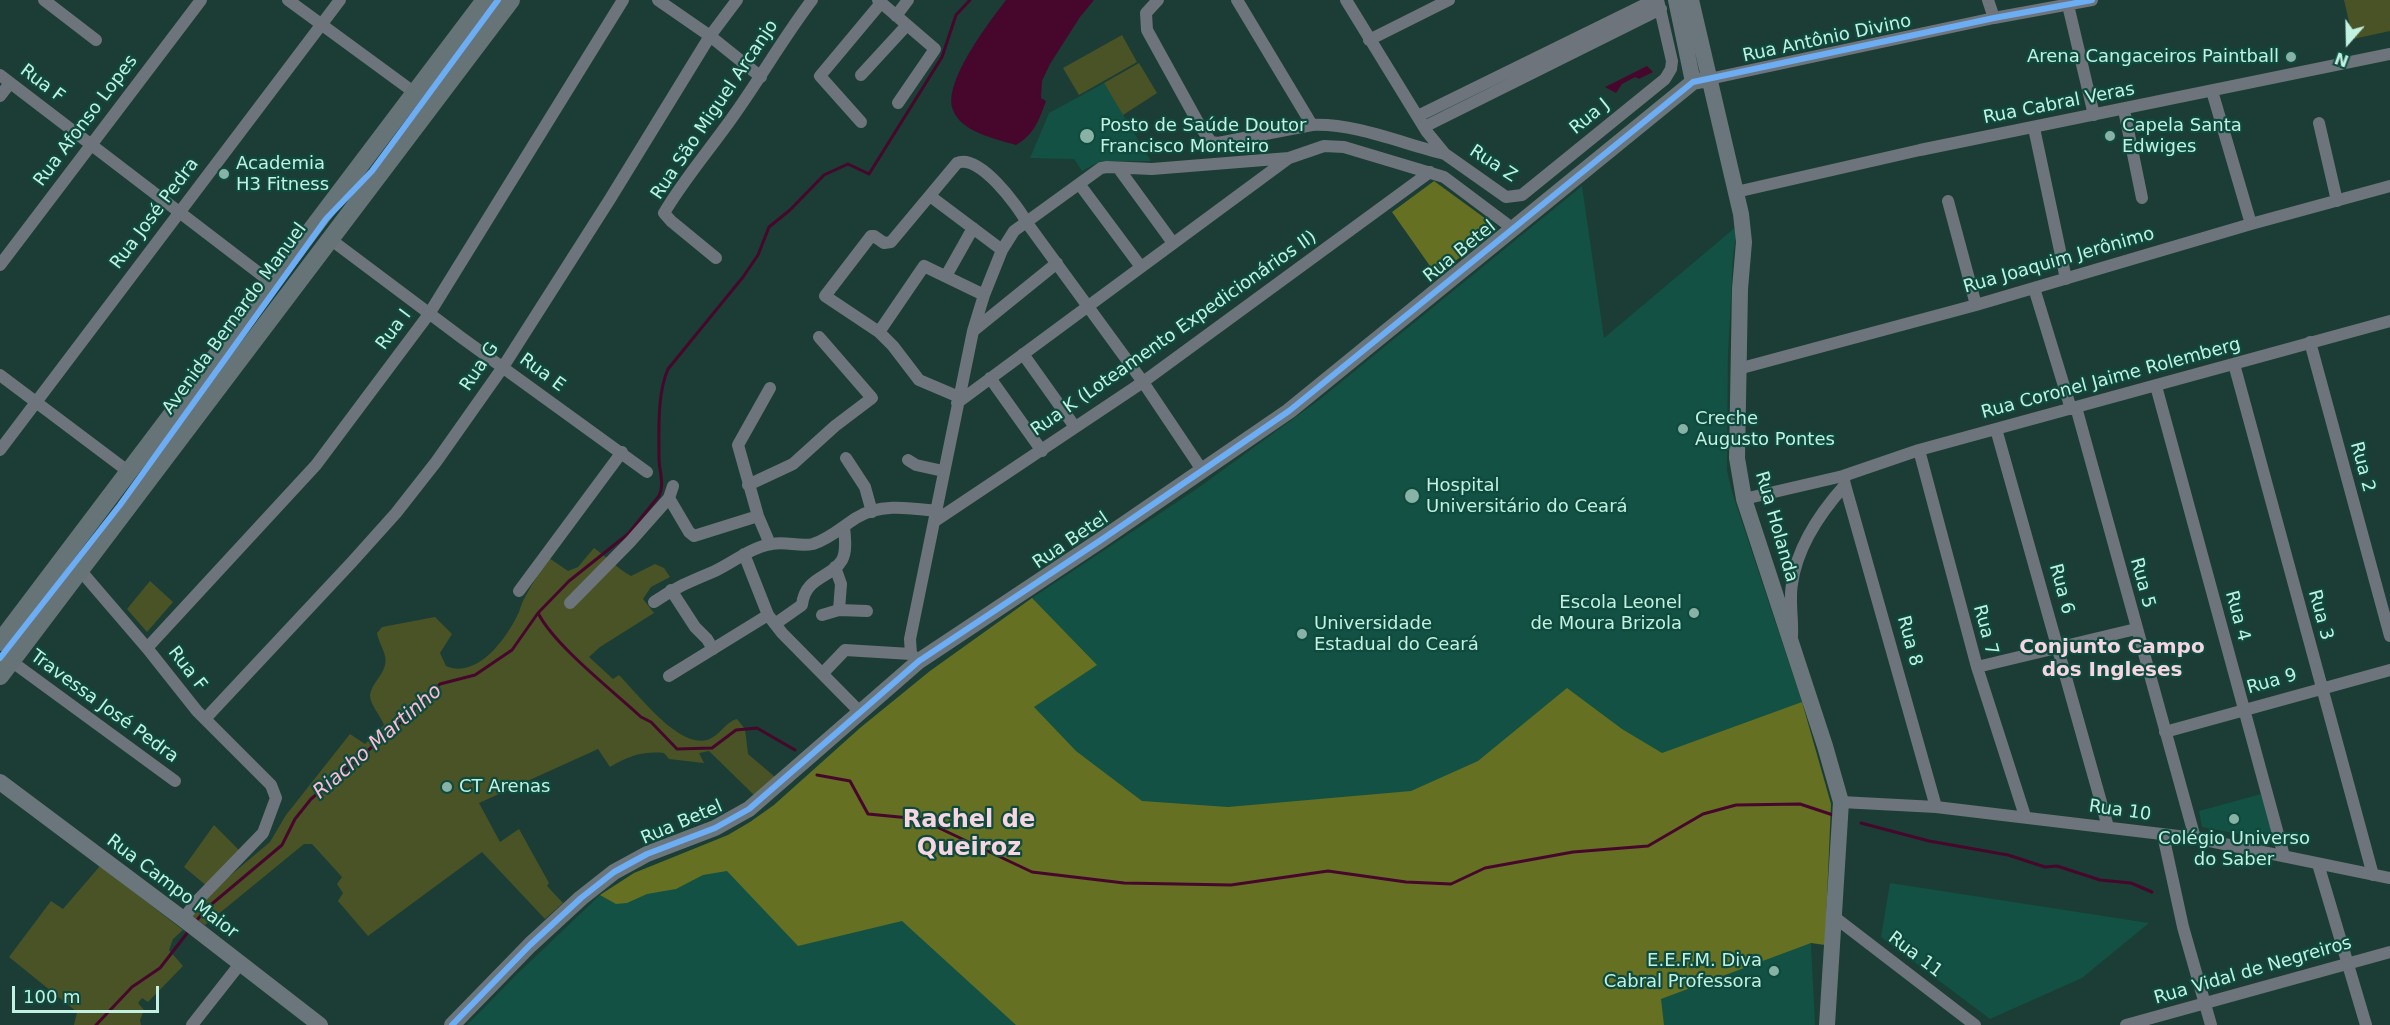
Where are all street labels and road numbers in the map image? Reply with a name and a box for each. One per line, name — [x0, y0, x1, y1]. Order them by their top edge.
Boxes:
street label: Rua Antônio Divino — [1741, 11, 1913, 67]
street label: Rua São Miguel Arcanjo — [647, 16, 783, 204]
street label: Rua Afonso Lopes — [30, 51, 142, 191]
street label: Rua F — [15, 60, 69, 108]
street label: Rua Cabral Veras — [1981, 79, 2137, 129]
street label: Rua J — [1566, 94, 1614, 140]
street label: Rua Z — [1465, 141, 1521, 187]
street label: Rua José Pedra — [106, 154, 204, 274]
street label: Rua Betel — [1420, 216, 1500, 288]
street label: Avenida Bernardo Manuel — [158, 219, 312, 419]
street label: Rua Joaquim Jerônimo — [1961, 223, 2157, 299]
street label: Rua K (Loteamento Expedicionários II) — [1027, 227, 1321, 441]
street label: Rua I — [372, 305, 416, 355]
street label: Rua Coronel Jaime Rolemberg — [1979, 334, 2243, 424]
street label: Rua G — [456, 339, 504, 395]
street label: Rua E — [515, 349, 569, 397]
street label: Rua 2 — [2345, 439, 2379, 495]
street label: Rua Holanda — [1750, 469, 1802, 585]
street label: Rua Betel — [1029, 508, 1113, 574]
street label: Rua 5 — [2125, 555, 2159, 611]
street label: Rua 6 — [2044, 561, 2078, 617]
street label: Rua 3 — [2303, 587, 2337, 643]
street label: Rua 4 — [2220, 588, 2254, 644]
street label: Rua 7 — [1968, 602, 2002, 658]
street label: Rua 8 — [1892, 613, 1926, 669]
street label: Rua F — [163, 643, 211, 695]
street label: Travessa José Pedra — [26, 646, 182, 768]
street label: Rua 9 — [2244, 665, 2300, 699]
street label: Rua Betel — [638, 796, 726, 850]
street label: Rua 10 — [2087, 796, 2153, 826]
street label: Rua Campo Maior — [102, 830, 242, 944]
street label: Rua 11 — [1883, 927, 1947, 983]
street label: Rua Vidal de Negreiros — [2152, 932, 2354, 1010]

